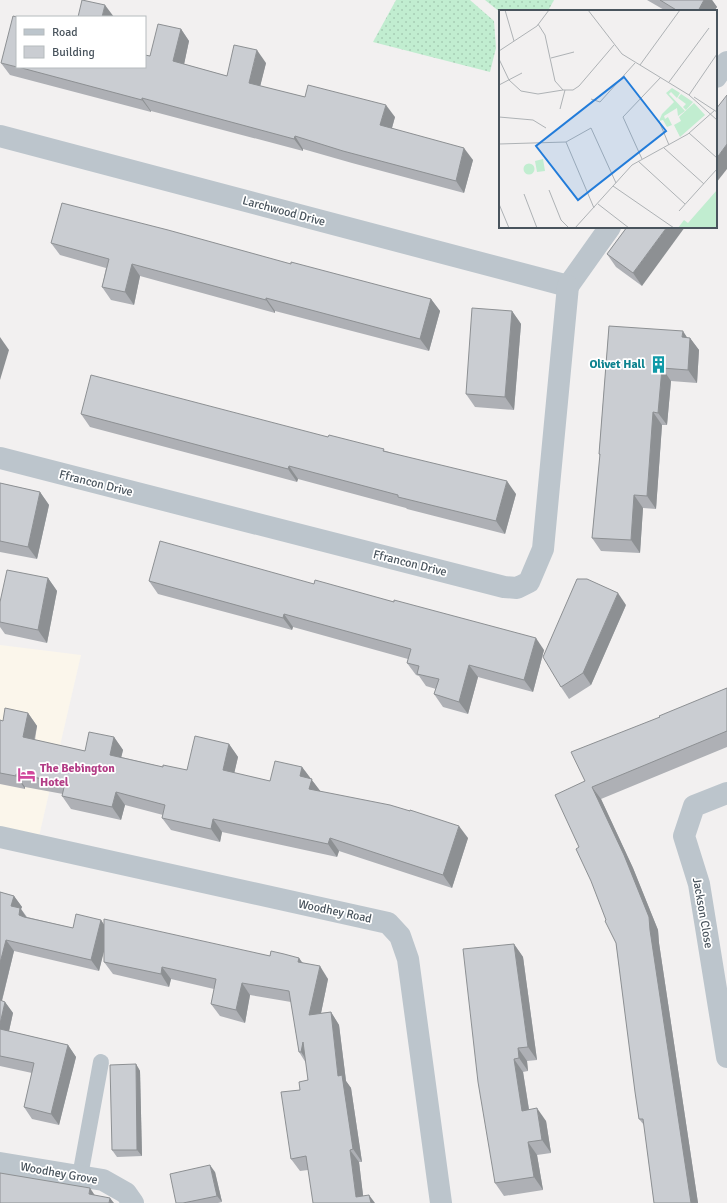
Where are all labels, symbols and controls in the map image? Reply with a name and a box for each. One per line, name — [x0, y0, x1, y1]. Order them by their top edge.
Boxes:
inset map — [499, 10, 717, 228]
legend — [16, 16, 146, 68]
text: Road — [52, 25, 78, 40]
text: Building — [52, 45, 95, 60]
street label: Larchwood Drive — [241, 193, 327, 230]
building icon: Olivet Hall — [648, 354, 668, 374]
place label: Olivet Hall — [589, 357, 645, 372]
street label: Ffrancon Drive — [58, 467, 134, 500]
street label: Ffrancon Drive — [372, 547, 448, 580]
place label: The Bebington Hotel — [40, 761, 115, 790]
hotel icon: The Bebington Hotel — [17, 765, 37, 785]
street label: Jackson Close — [689, 877, 716, 950]
street label: Woodhey Road — [297, 896, 373, 927]
street label: Woodhey Grove — [19, 1159, 99, 1188]

